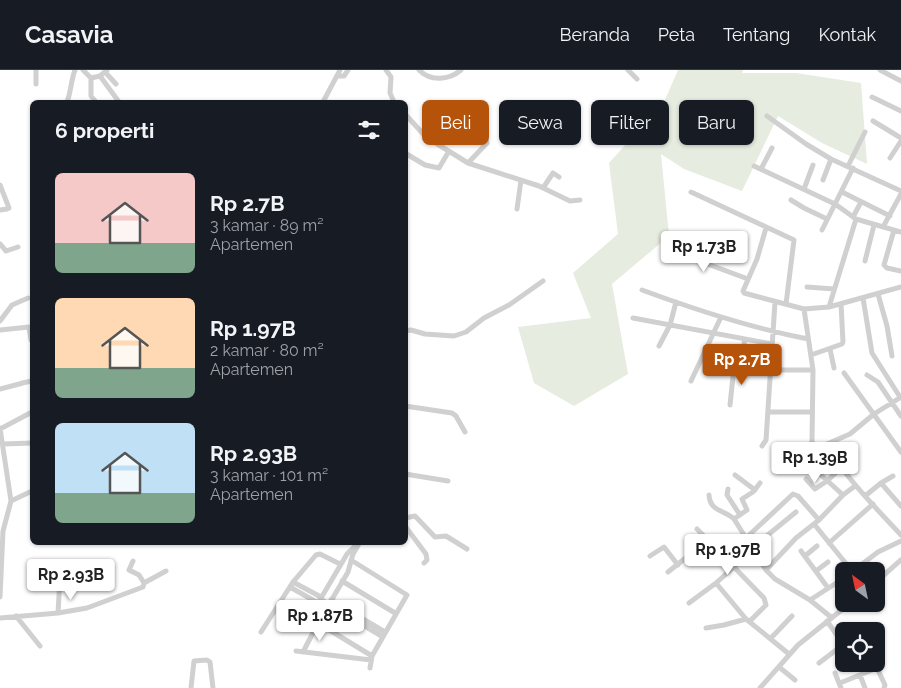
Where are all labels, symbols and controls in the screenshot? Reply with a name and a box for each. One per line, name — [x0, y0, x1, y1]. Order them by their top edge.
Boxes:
text: Casavia — [25, 20, 114, 49]
text: Beranda — [560, 24, 630, 45]
text: Peta — [658, 24, 695, 45]
text: Tentang — [723, 24, 790, 45]
text: Kontak — [818, 24, 876, 45]
chip: Beli — [422, 100, 489, 145]
chip: Sewa — [499, 100, 581, 145]
chip: Filter — [591, 100, 669, 145]
chip: Baru — [679, 100, 754, 145]
icon: filters — [355, 116, 383, 144]
text: 6 properti — [55, 118, 154, 143]
text: Rp 2.7B — [210, 191, 284, 216]
icon: home — [95, 193, 155, 253]
text: 3 kamar · 89 m² — [210, 216, 324, 235]
pin: Rp 1.73B — [652, 230, 756, 273]
text: Apartemen — [210, 235, 293, 254]
text: Rp 1.73B — [672, 237, 736, 256]
text: Rp 1.97B — [210, 316, 296, 341]
icon: home — [95, 318, 155, 378]
text: 2 kamar · 80 m² — [210, 341, 324, 360]
pin: Rp 2.7B — [696, 344, 788, 386]
text: Rp 2.7B — [714, 350, 770, 369]
text: Apartemen — [210, 360, 293, 379]
text: Rp 2.93B — [210, 441, 297, 466]
pin: Rp 1.39B — [763, 442, 867, 484]
icon: home — [95, 443, 155, 503]
text: Rp 1.39B — [782, 448, 848, 467]
text: 3 kamar · 101 m² — [210, 466, 328, 485]
text: Apartemen — [210, 485, 293, 504]
pin: Rp 1.97B — [676, 534, 780, 576]
text: Rp 1.97B — [695, 540, 761, 559]
pin: Rp 2.93B — [19, 558, 123, 601]
north arrow — [835, 562, 885, 612]
map controls — [835, 562, 885, 672]
text: Rp 2.93B — [38, 565, 104, 584]
pin: Rp 1.87B — [268, 600, 372, 642]
text: Rp 1.87B — [287, 606, 353, 625]
button: locate — [835, 622, 885, 672]

